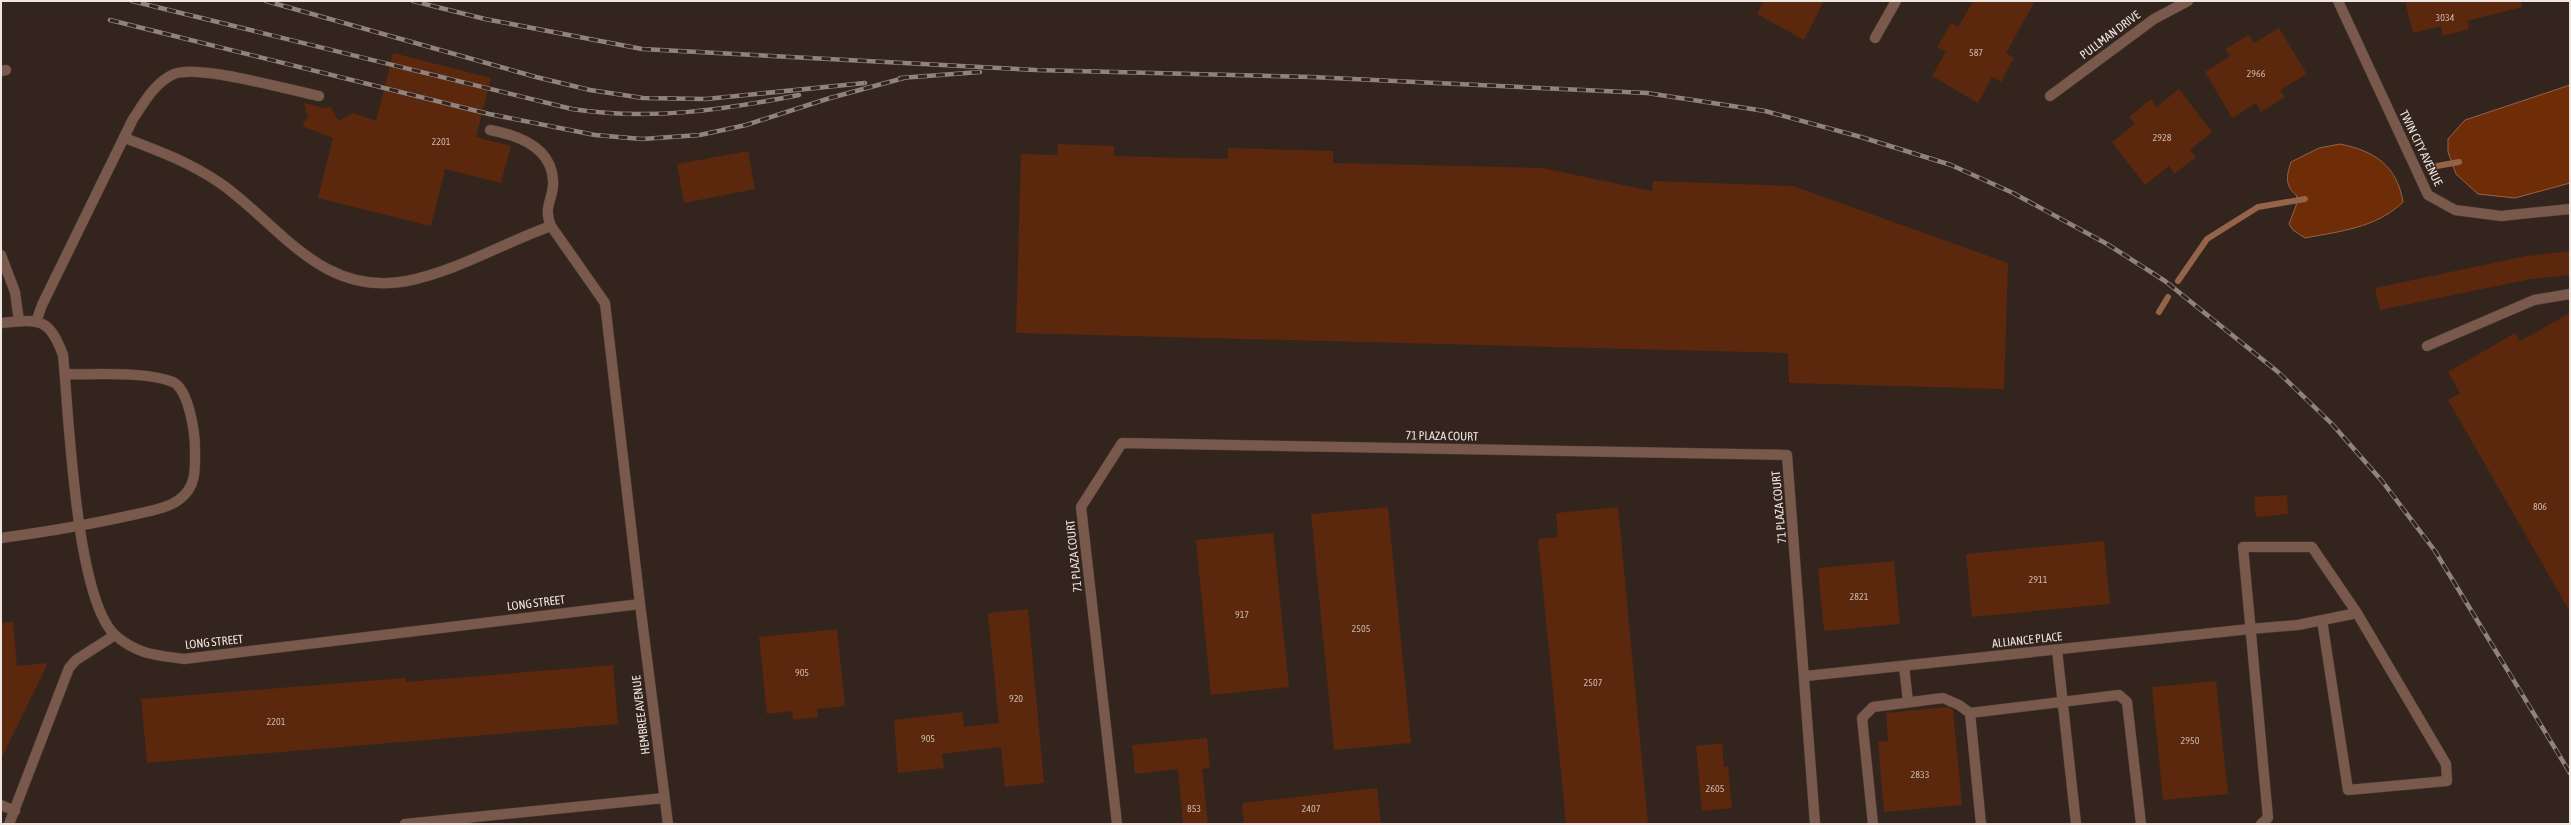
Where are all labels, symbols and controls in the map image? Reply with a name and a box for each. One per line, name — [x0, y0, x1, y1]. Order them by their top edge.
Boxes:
street label: PULLMAN DRIVE — [2077, 8, 2143, 62]
house number: 3034 — [2436, 12, 2455, 23]
house number: 587 — [1969, 47, 1983, 58]
house number: 2966 — [2247, 68, 2266, 79]
street label: TWIN CITY AVENUE — [2397, 108, 2445, 188]
house number: 2928 — [2153, 132, 2172, 143]
house number: 2201 — [432, 136, 451, 147]
street label: 71 PLAZA COURT — [1405, 428, 1479, 444]
street label: 71 PLAZA COURT — [1769, 469, 1789, 544]
house number: 806 — [2533, 501, 2547, 512]
street label: 71 PLAZA COURT — [1063, 518, 1085, 593]
house number: 2911 — [2029, 574, 2048, 585]
house number: 2821 — [1850, 591, 1869, 602]
street label: LONG STREET — [506, 592, 567, 614]
house number: 917 — [1235, 609, 1249, 620]
house number: 2505 — [1352, 623, 1371, 634]
street label: ALLIANCE PLACE — [1991, 629, 2063, 651]
street label: LONG STREET — [184, 632, 244, 652]
house number: 905 — [795, 667, 809, 678]
street label: HEMBREE AVENUE — [629, 675, 653, 755]
house number: 2507 — [1584, 677, 1603, 688]
house number: 920 — [1009, 693, 1023, 704]
house number: 2201 — [267, 716, 286, 727]
house number: 905 — [921, 733, 935, 744]
house number: 2950 — [2181, 735, 2200, 746]
house number: 2833 — [1911, 769, 1930, 780]
house number: 2605 — [1706, 783, 1725, 794]
house number: 853 — [1187, 803, 1201, 814]
house number: 2407 — [1302, 803, 1321, 814]

